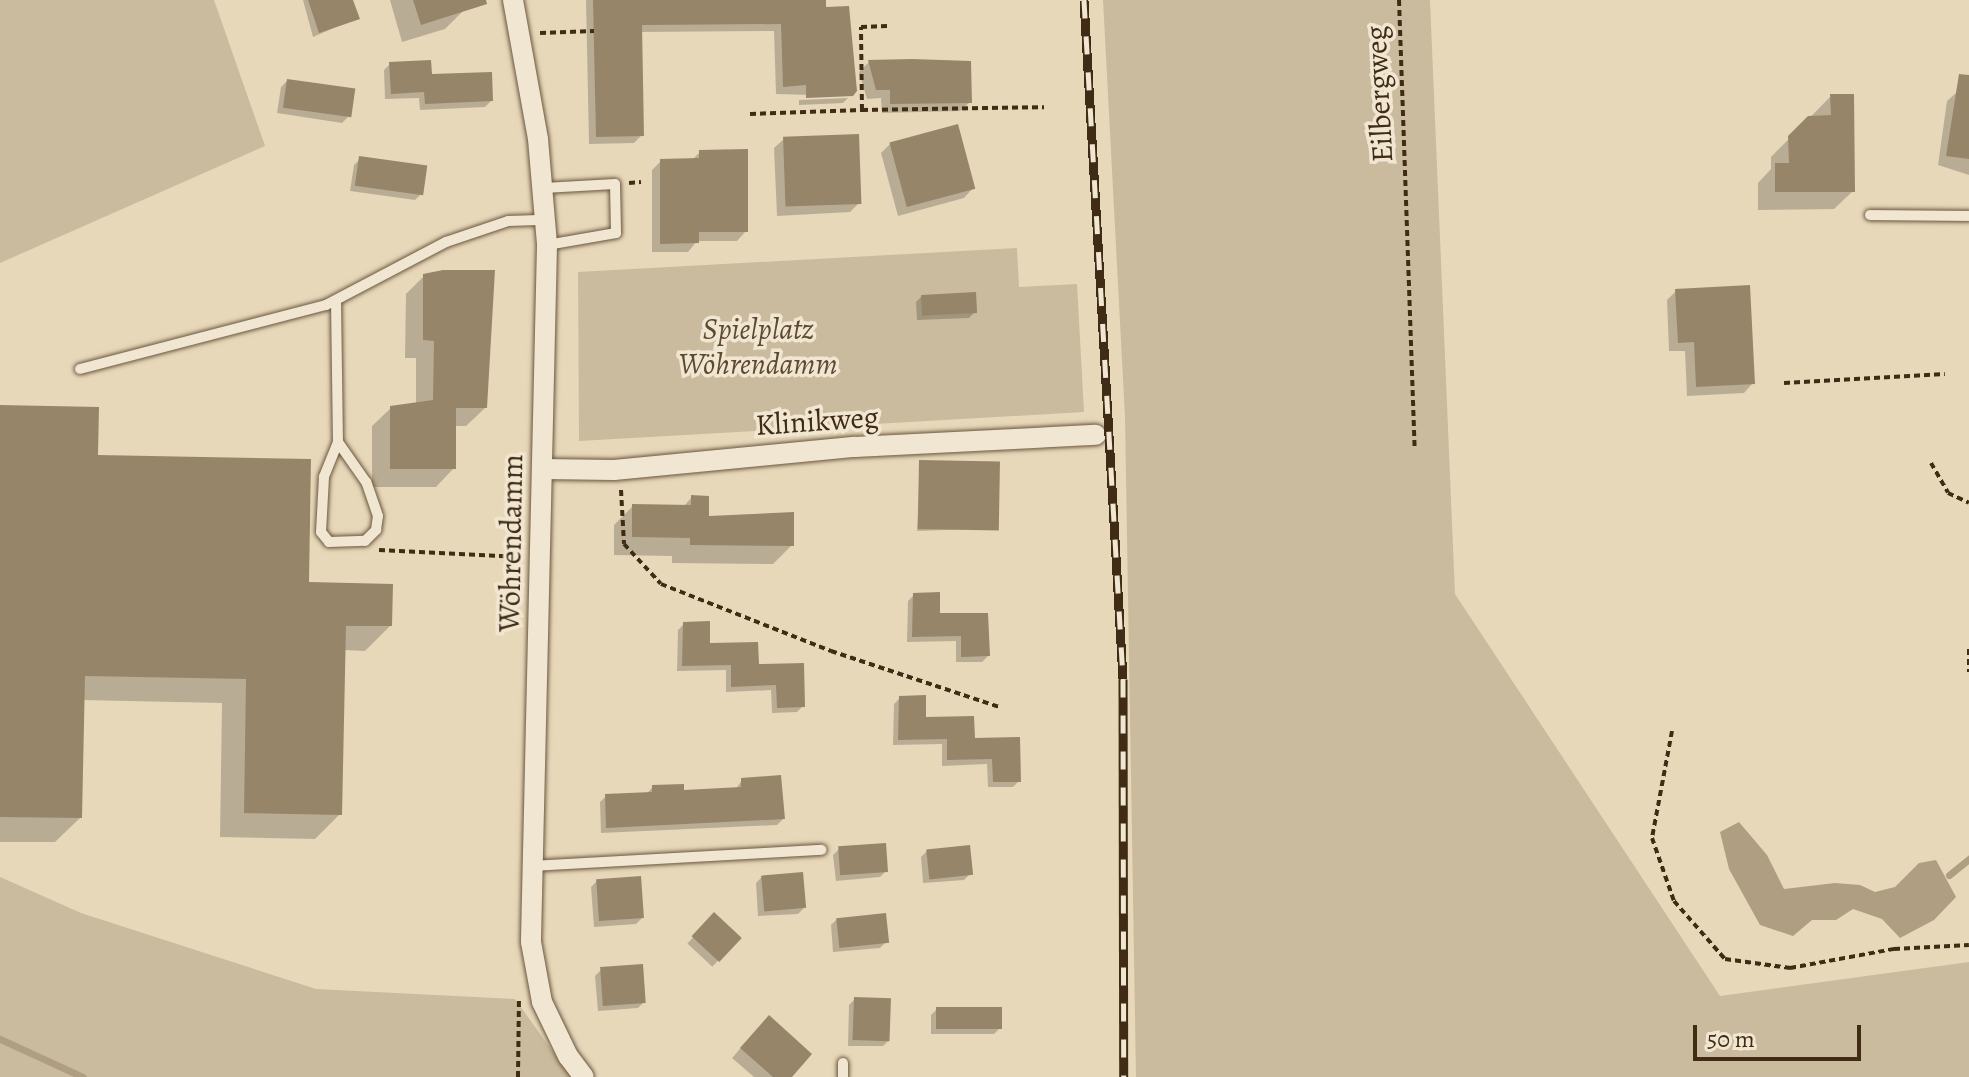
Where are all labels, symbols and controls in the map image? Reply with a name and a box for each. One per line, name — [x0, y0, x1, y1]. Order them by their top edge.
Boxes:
street label: Eilbergweg — [1357, 25, 1401, 163]
park label: Spielplatz Wöhrendamm — [678, 311, 838, 382]
street label: Klinikweg — [754, 399, 880, 443]
street label: Wöhrendamm — [491, 454, 531, 632]
scale bar — [1697, 1009, 1865, 1059]
text: 50 m — [1707, 1023, 1755, 1055]

